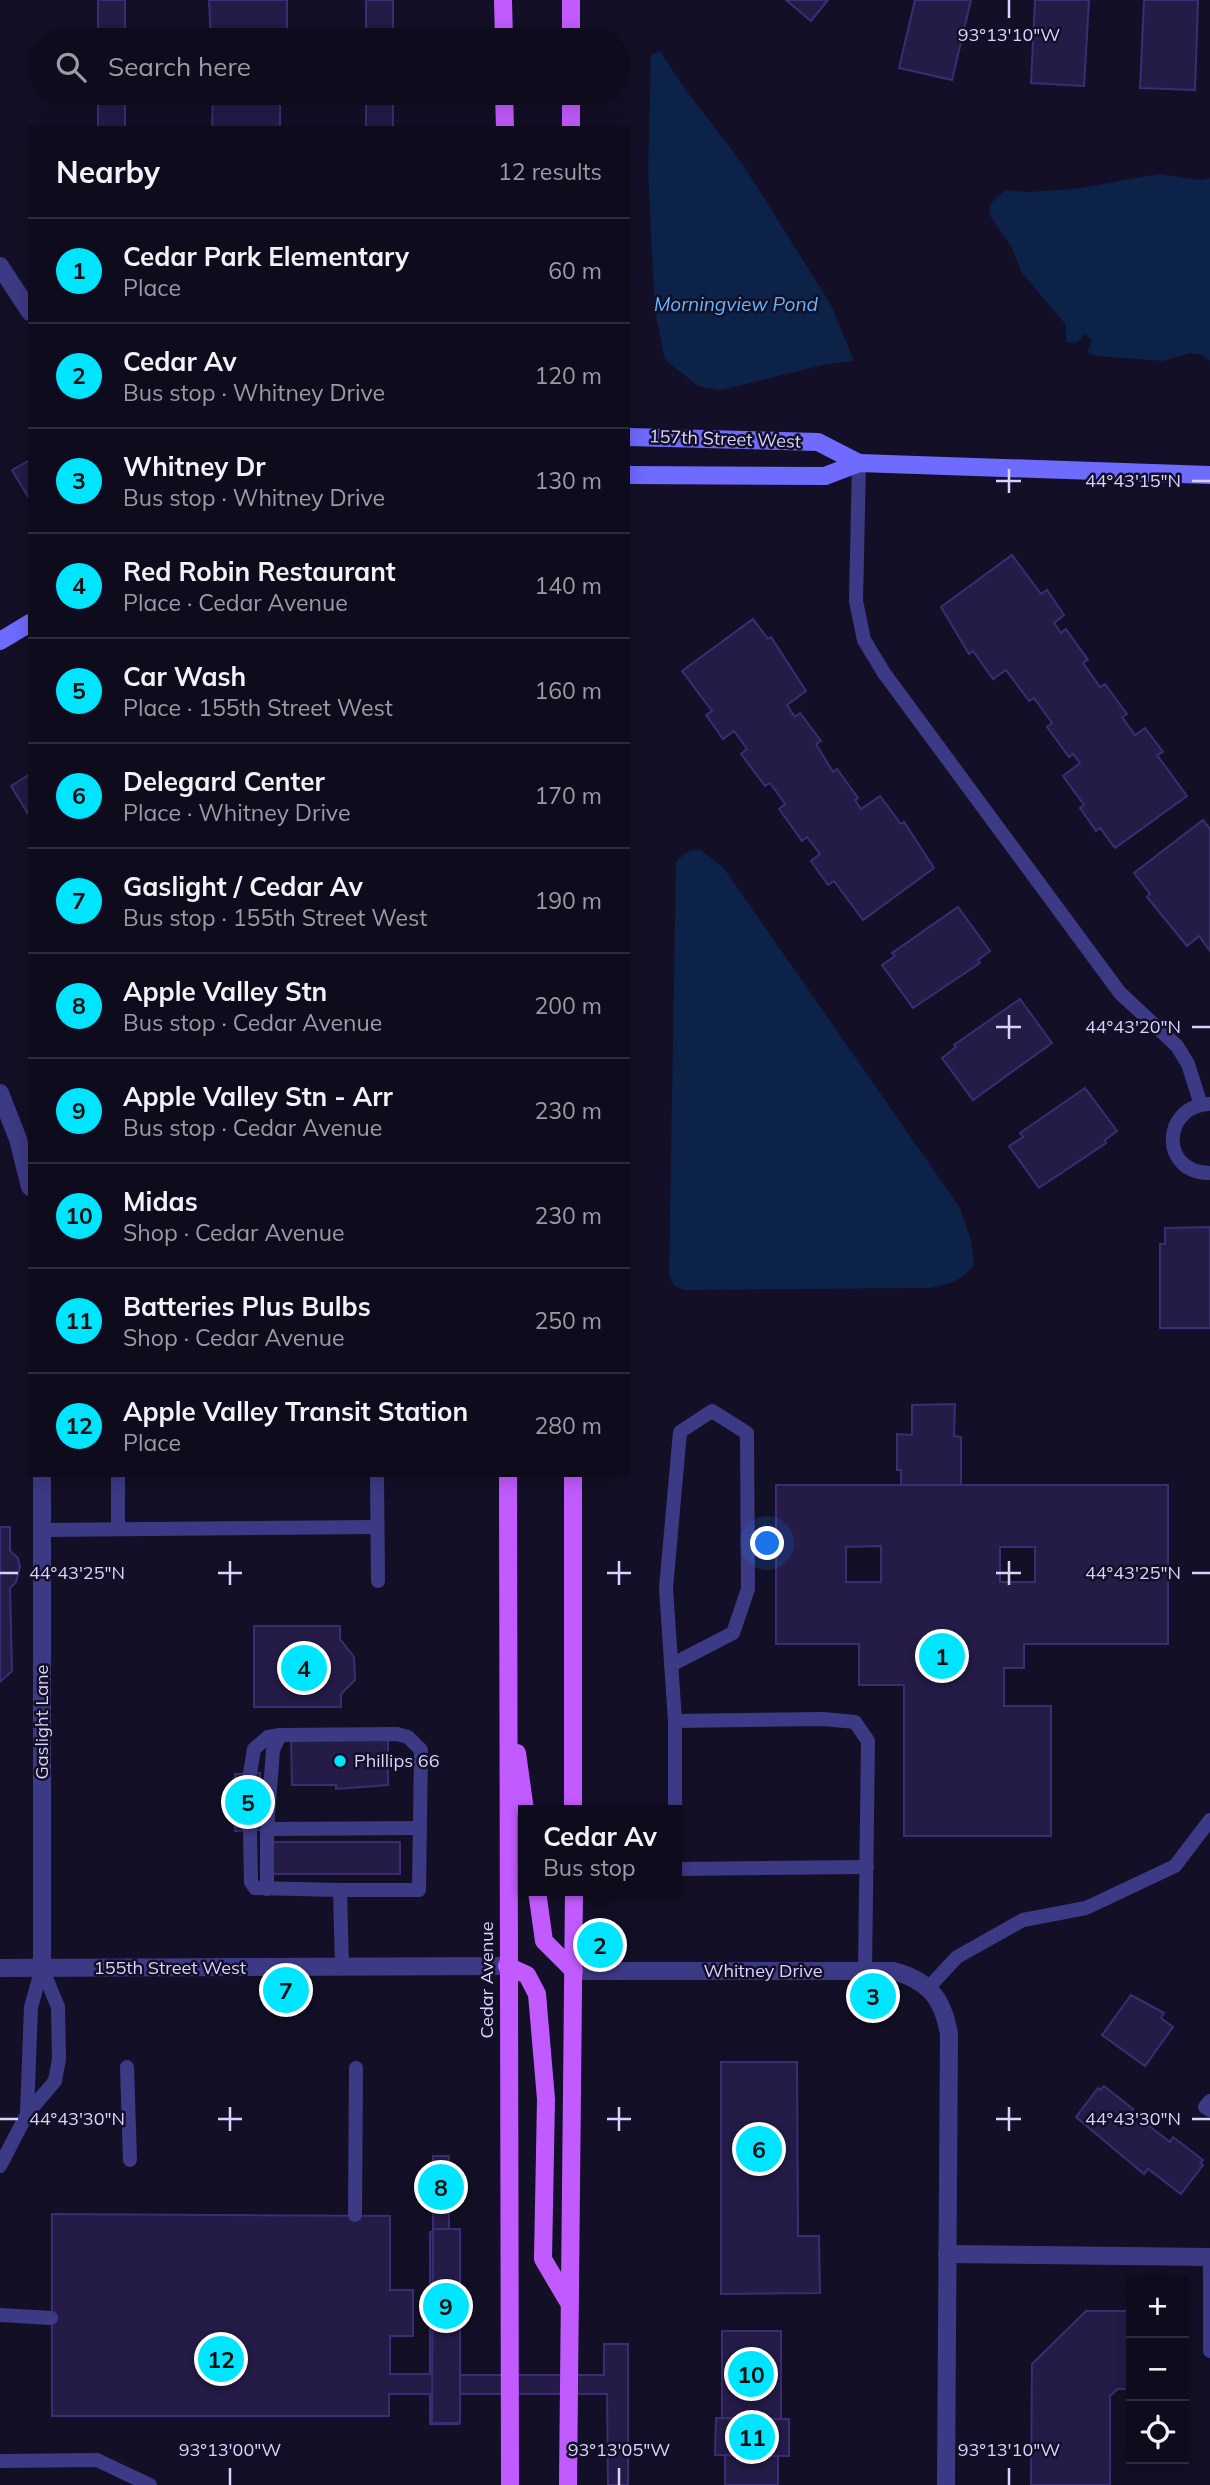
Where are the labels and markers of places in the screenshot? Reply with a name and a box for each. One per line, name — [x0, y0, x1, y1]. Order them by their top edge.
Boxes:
pin: 1 — [919, 1630, 965, 1682]
pin: 4 — [281, 1642, 327, 1694]
place label: Phillips 66 — [354, 1749, 439, 1772]
marker: Phillips 66 — [332, 1753, 348, 1769]
pin: 5 — [225, 1776, 271, 1828]
pin: 2 — [577, 1919, 623, 1971]
pin: 7 — [263, 1964, 309, 2016]
pin: 3 — [850, 1970, 896, 2022]
pin: 6 — [736, 2123, 782, 2175]
pin: 8 — [418, 2161, 464, 2213]
pin: 9 — [423, 2280, 469, 2332]
pin: 12 — [198, 2333, 244, 2385]
pin: 10 — [728, 2348, 774, 2400]
pin: 11 — [729, 2411, 775, 2463]

